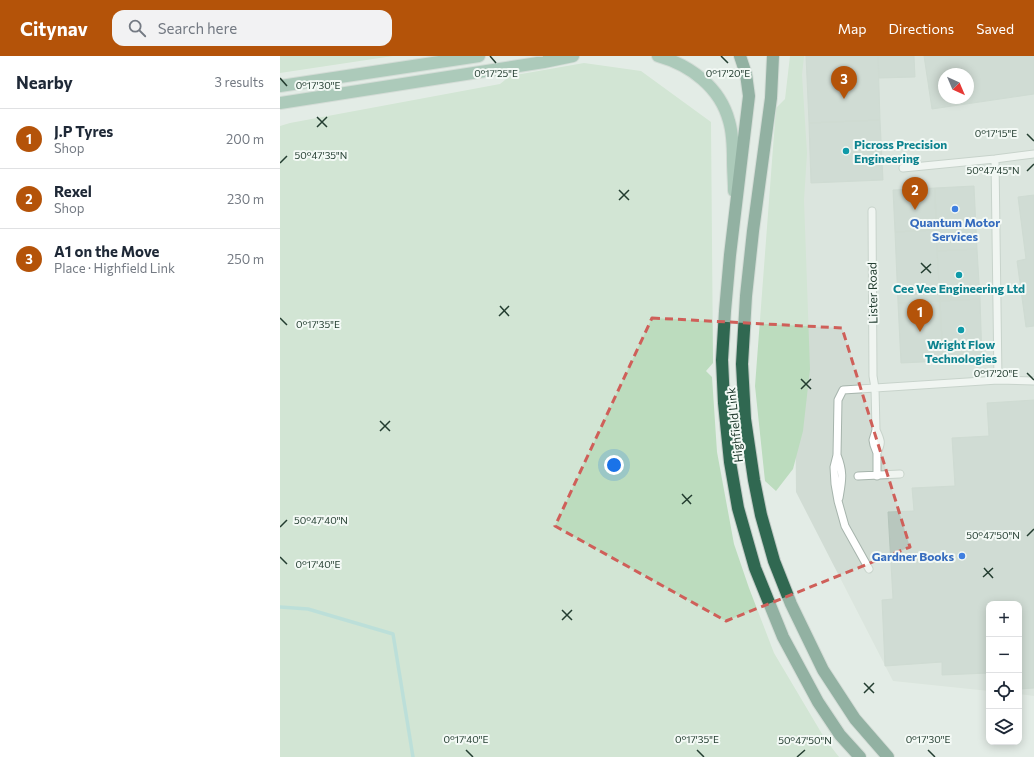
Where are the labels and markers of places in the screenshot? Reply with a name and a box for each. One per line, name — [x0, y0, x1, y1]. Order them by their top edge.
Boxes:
pin: 3 — [831, 66, 857, 99]
place label: Picross Precision Engineering — [854, 137, 947, 165]
marker: Picross Precision Engineering — [841, 146, 851, 156]
pin: 2 — [902, 177, 928, 210]
marker: Quantum Motor Services — [950, 204, 960, 214]
place label: Quantum Motor Services — [910, 215, 1000, 243]
marker: Cee Vee Engineering Ltd — [954, 270, 964, 280]
place label: Cee Vee Engineering Ltd — [893, 281, 1025, 295]
pin: 1 — [907, 299, 933, 332]
marker: Wright Flow Technologies — [956, 325, 966, 335]
place label: Wright Flow Technologies — [925, 337, 998, 365]
place label: Gardner Books — [872, 549, 954, 563]
marker: Gardner Books — [957, 551, 967, 561]

